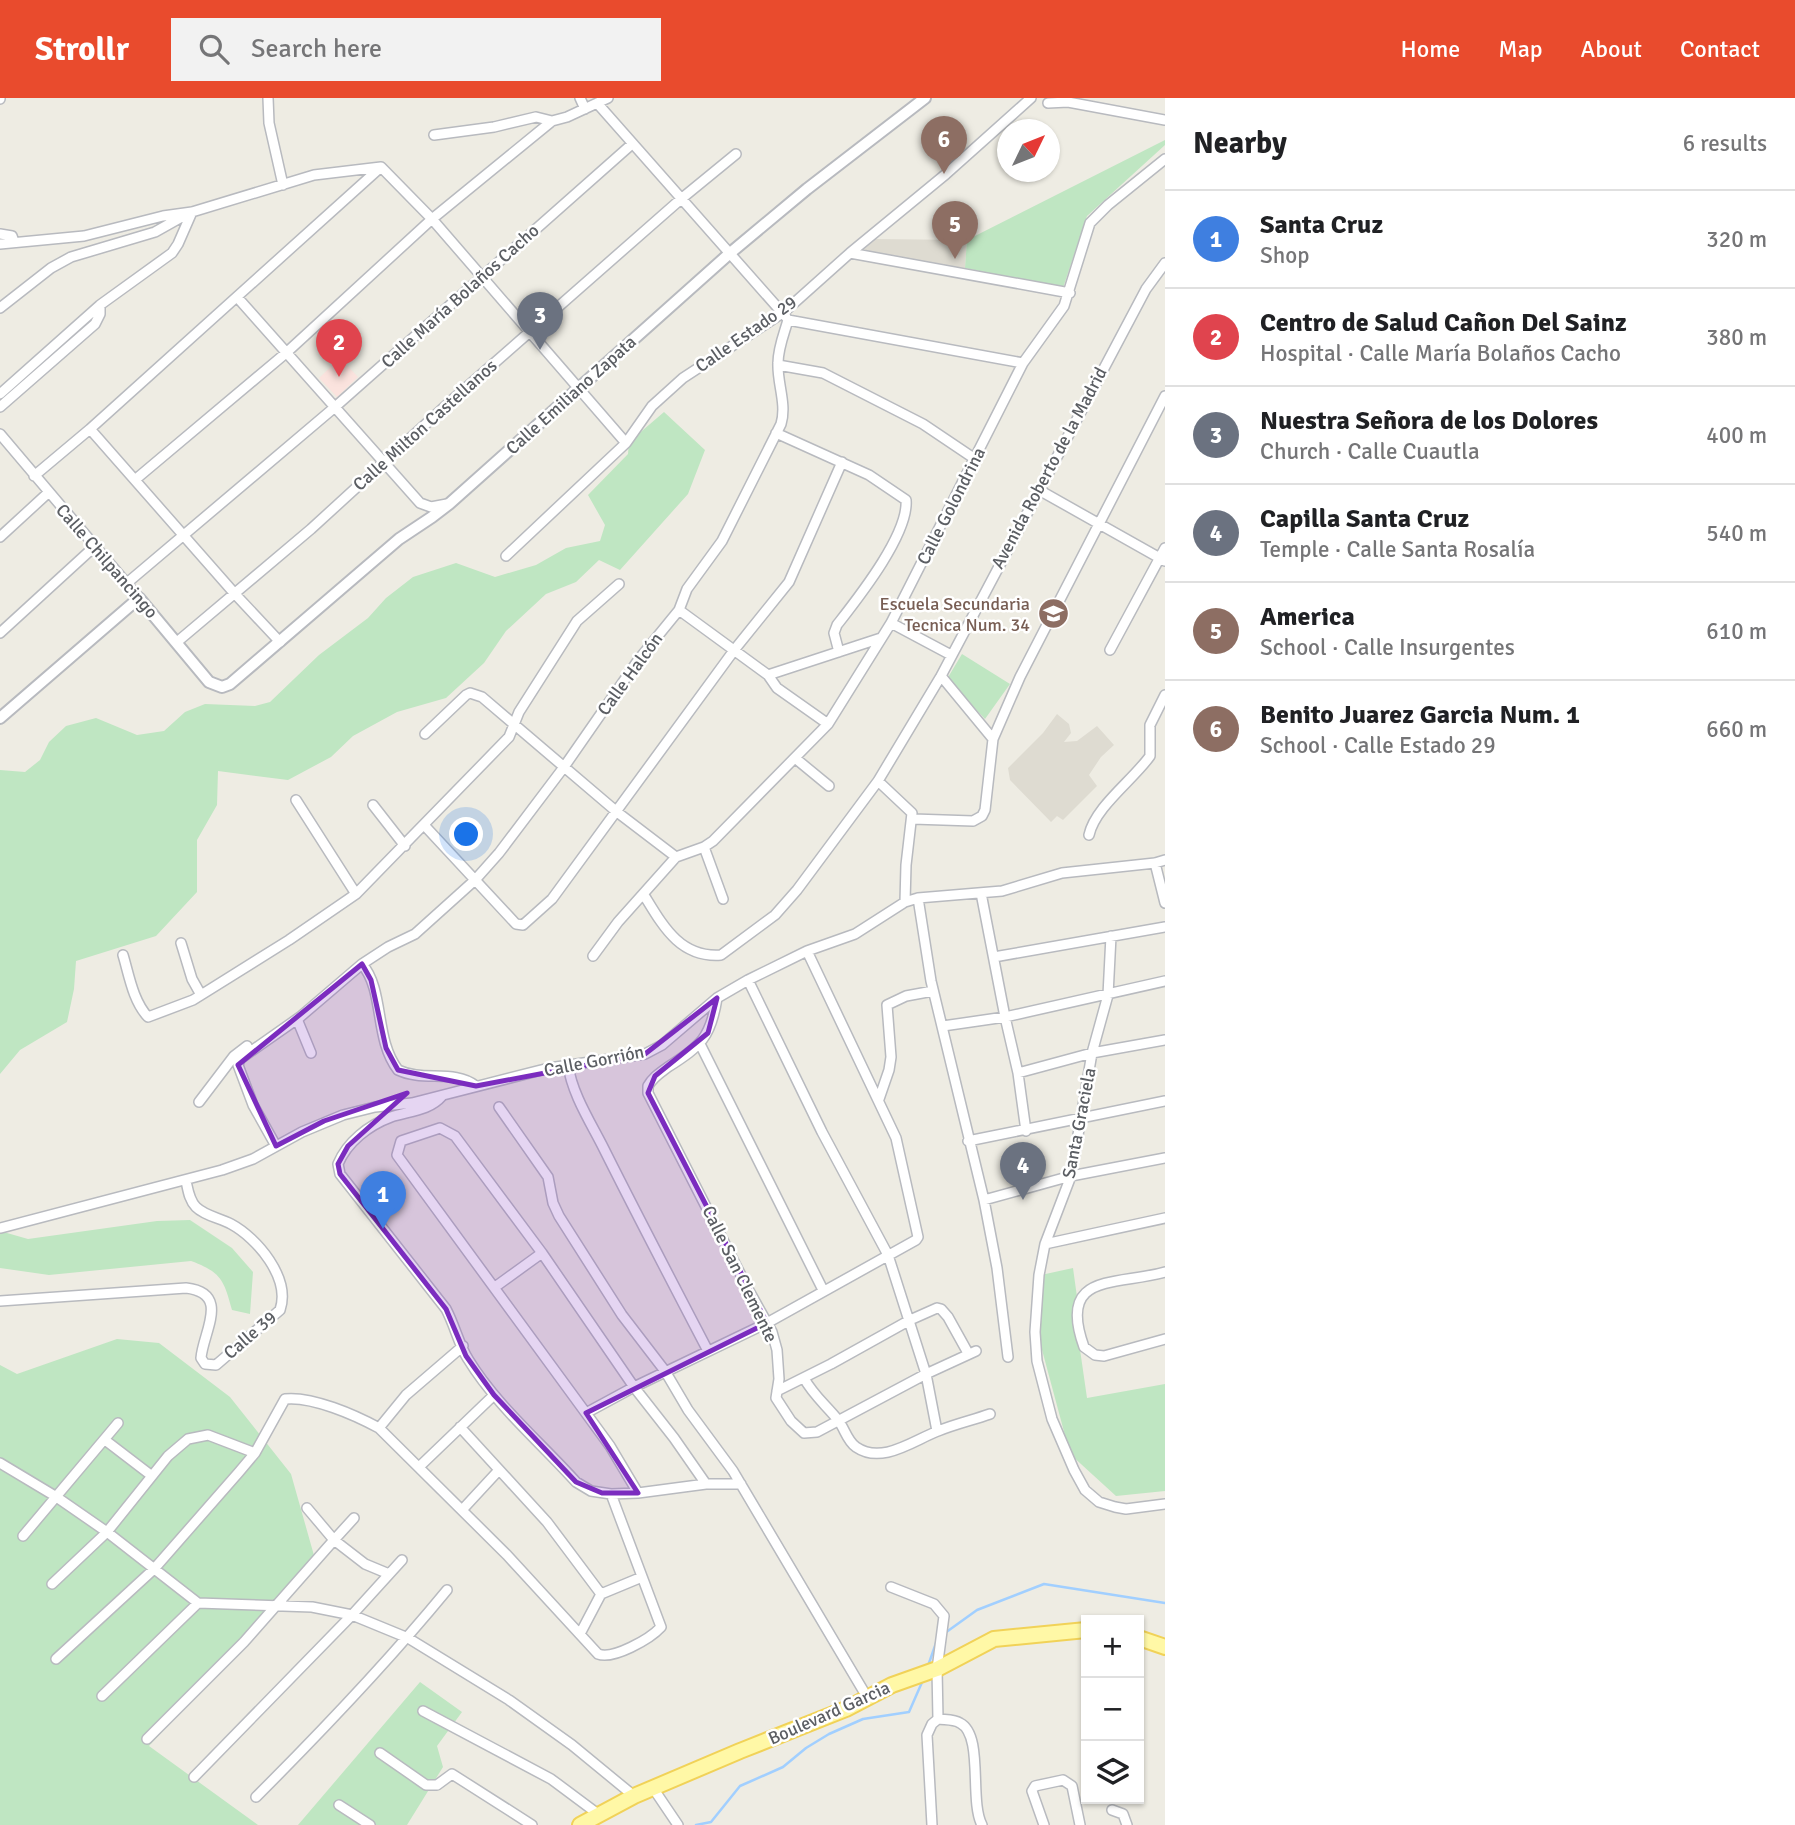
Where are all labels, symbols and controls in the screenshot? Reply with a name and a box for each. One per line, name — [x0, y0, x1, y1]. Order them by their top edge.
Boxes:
search box — [171, 18, 661, 81]
text: Strollr — [35, 29, 129, 70]
icon: search — [195, 30, 233, 68]
text: Search here — [251, 33, 382, 65]
text: Home — [1400, 34, 1460, 64]
text: Map — [1498, 34, 1543, 64]
text: About — [1581, 34, 1642, 64]
text: Contact — [1680, 34, 1760, 64]
pin: 6 — [921, 116, 967, 174]
north arrow — [997, 119, 1060, 182]
text: Nearby — [1193, 125, 1287, 162]
text: 6 results — [1683, 129, 1767, 158]
pin: 5 — [932, 201, 978, 259]
text: Santa Cruz — [1260, 209, 1383, 241]
street label: Calle María Bolaños Cacho — [377, 219, 543, 373]
text: 1 — [1210, 225, 1222, 254]
text: 320 m — [1706, 225, 1767, 254]
text: Shop — [1260, 241, 1309, 270]
street label: Calle Estado 29 — [691, 291, 801, 377]
pin: 3 — [517, 292, 563, 350]
text: Centro de Salud Cañon Del Sainz — [1260, 307, 1627, 339]
pin: 2 — [316, 319, 362, 377]
text: 2 — [1210, 323, 1222, 352]
text: 380 m — [1706, 323, 1767, 352]
street label: Calle Emiliano Zapata — [501, 331, 641, 459]
text: Hospital · Calle María Bolaños Cacho — [1260, 339, 1621, 368]
street label: Calle Milton Castellanos — [348, 354, 502, 495]
street label: Avenida Roberto de la Madrid — [986, 363, 1112, 573]
text: Nuestra Señora de los Dolores — [1260, 405, 1598, 437]
text: 3 — [1210, 421, 1222, 450]
text: 400 m — [1706, 421, 1767, 450]
text: Church · Calle Cuautla — [1260, 437, 1480, 466]
street label: Calle Golondrina — [912, 444, 990, 568]
street label: Calle Chilpancingo — [51, 499, 163, 623]
text: Capilla Santa Cruz — [1260, 503, 1469, 535]
text: 4 — [1210, 519, 1222, 548]
text: 540 m — [1706, 519, 1767, 548]
text: Temple · Calle Santa Rosalía — [1260, 535, 1535, 564]
place label: Escuela Secundaria Tecnica Num. 34 — [879, 593, 1030, 636]
school or university icon: Escuela Secundaria Tecnica Num. 34 — [1036, 597, 1070, 631]
text: America — [1260, 601, 1355, 633]
text: 5 — [1210, 617, 1222, 646]
text: 610 m — [1706, 617, 1767, 646]
street label: Calle Halcón — [593, 628, 667, 720]
text: School · Calle Insurgentes — [1260, 633, 1515, 662]
text: Benito Juarez Garcia Num. 1 — [1260, 699, 1580, 731]
text: 6 — [1210, 715, 1222, 744]
text: 660 m — [1706, 715, 1767, 744]
text: School · Calle Estado 29 — [1260, 731, 1496, 760]
your location — [449, 817, 483, 851]
street label: Calle Gorrión — [542, 1041, 646, 1081]
street label: Santa Graciela — [1057, 1066, 1101, 1180]
pin: 4 — [1000, 1142, 1046, 1200]
pin: 1 — [360, 1171, 406, 1229]
street label: Calle San Clemente — [697, 1202, 783, 1346]
street label: Calle 39 — [219, 1306, 281, 1364]
map controls — [1081, 1615, 1144, 1804]
button: + — [1081, 1615, 1144, 1678]
street label: Boulevard Garcia — [765, 1676, 893, 1750]
button: − — [1081, 1678, 1144, 1741]
button: layers — [1081, 1741, 1144, 1804]

